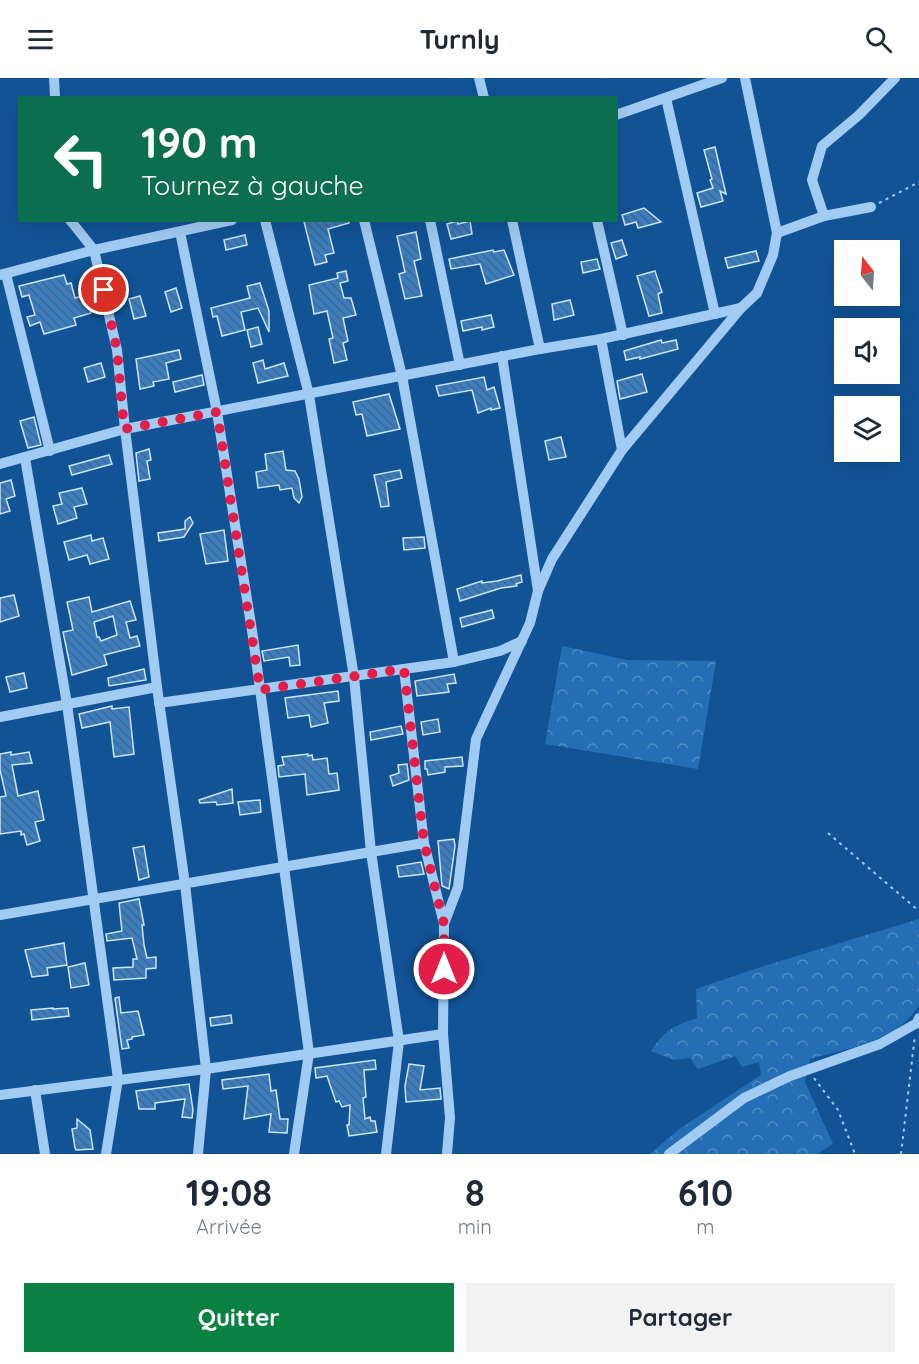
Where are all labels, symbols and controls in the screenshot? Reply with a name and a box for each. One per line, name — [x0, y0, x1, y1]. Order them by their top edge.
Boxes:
text: Turnly — [419, 22, 500, 56]
icon: menu — [24, 23, 57, 56]
icon: search — [862, 23, 895, 56]
text: 190 m — [141, 116, 257, 169]
icon: left — [42, 120, 120, 198]
text: Tournez à gauche — [141, 168, 364, 202]
north arrow — [834, 240, 900, 306]
map controls — [834, 240, 900, 462]
pin — [78, 264, 129, 315]
icon: arrive — [87, 273, 120, 306]
button: sound — [834, 318, 900, 384]
button: layers — [834, 396, 900, 462]
position arrow — [412, 937, 476, 1001]
text: 19:08 — [186, 1170, 272, 1215]
text: 8 — [465, 1170, 485, 1215]
text: 610 — [678, 1170, 733, 1215]
text: Arrivée — [196, 1214, 262, 1239]
text: min — [458, 1214, 492, 1239]
text: m — [696, 1214, 715, 1239]
button: Quitter — [24, 1283, 454, 1352]
button: Partager — [466, 1283, 895, 1352]

